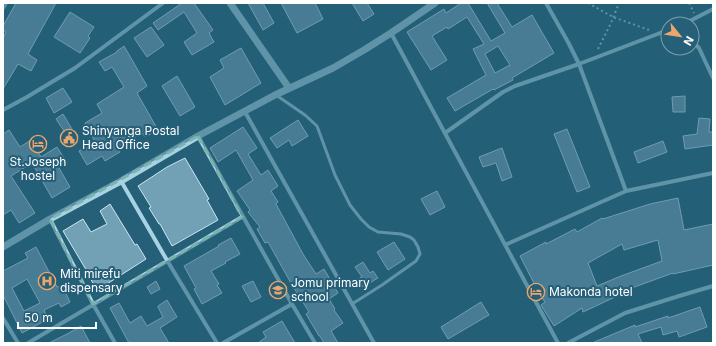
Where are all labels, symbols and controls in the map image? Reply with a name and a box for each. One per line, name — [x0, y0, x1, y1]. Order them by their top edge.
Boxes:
north arrow — [660, 16, 700, 56]
text: N — [681, 34, 697, 48]
place label: Shinyanga Postal Head Office — [82, 123, 179, 152]
public building icon: Shinyanga Postal Head Office — [59, 128, 79, 148]
hotel icon: St.Joseph hostel — [28, 134, 48, 154]
place label: St.Joseph hostel — [10, 154, 66, 183]
place label: Miti mirefu dispensary — [60, 266, 123, 295]
hospital icon: Miti mirefu dispensary — [37, 271, 57, 291]
place label: Jomu primary school — [291, 275, 370, 304]
school or university icon: Jomu primary school — [268, 280, 288, 300]
hotel icon: Makonda hotel — [526, 282, 546, 302]
place label: Makonda hotel — [549, 284, 633, 299]
scale bar — [18, 304, 96, 330]
text: 50 m — [24, 310, 53, 325]

